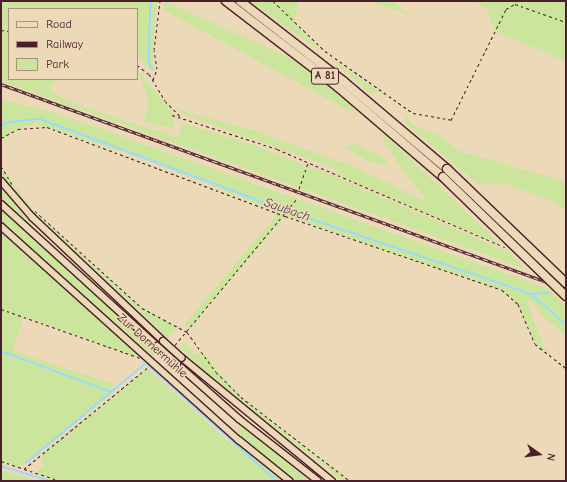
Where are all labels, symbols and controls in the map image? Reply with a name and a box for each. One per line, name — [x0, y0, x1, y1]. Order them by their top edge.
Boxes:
legend — [8, 8, 138, 80]
text: Road — [46, 17, 72, 31]
text: Railway — [46, 37, 83, 51]
text: Park — [46, 57, 69, 71]
road number: A 81 — [311, 67, 339, 85]
water label: Saubach — [262, 195, 312, 225]
street label: Zur Dornermühle — [114, 311, 190, 381]
north arrow — [519, 434, 559, 474]
text: N — [544, 452, 558, 462]

